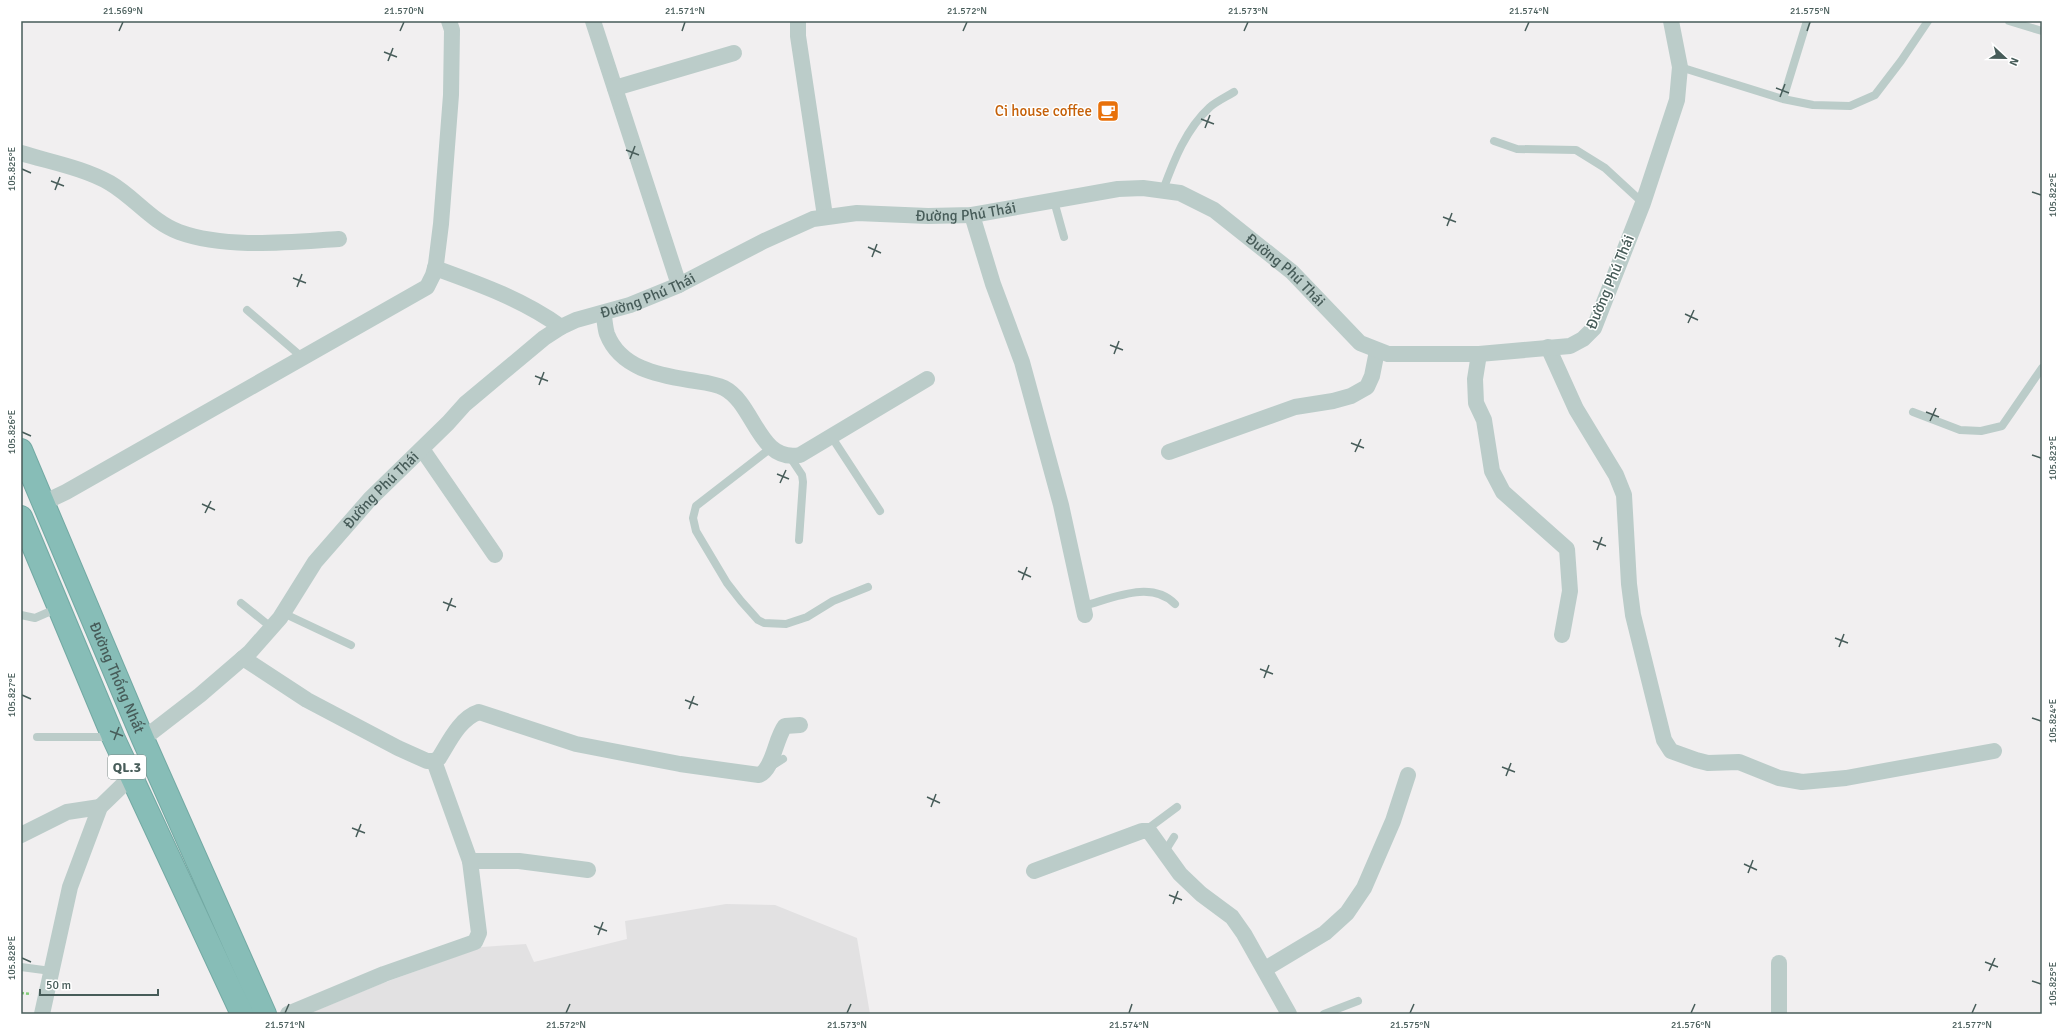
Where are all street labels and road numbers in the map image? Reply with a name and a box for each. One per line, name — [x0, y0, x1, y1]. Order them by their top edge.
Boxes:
street label: Đường Phú Thái — [915, 198, 1017, 225]
street label: Đường Phú Thái — [1242, 230, 1329, 310]
street label: Đường Phú Thái — [1582, 232, 1638, 332]
street label: Đường Phú Thái — [598, 269, 699, 322]
street label: Đường Phú Thái — [339, 448, 422, 532]
street label: Đường Thống Nhất — [86, 619, 149, 736]
road number: QL.3 — [108, 755, 146, 779]

